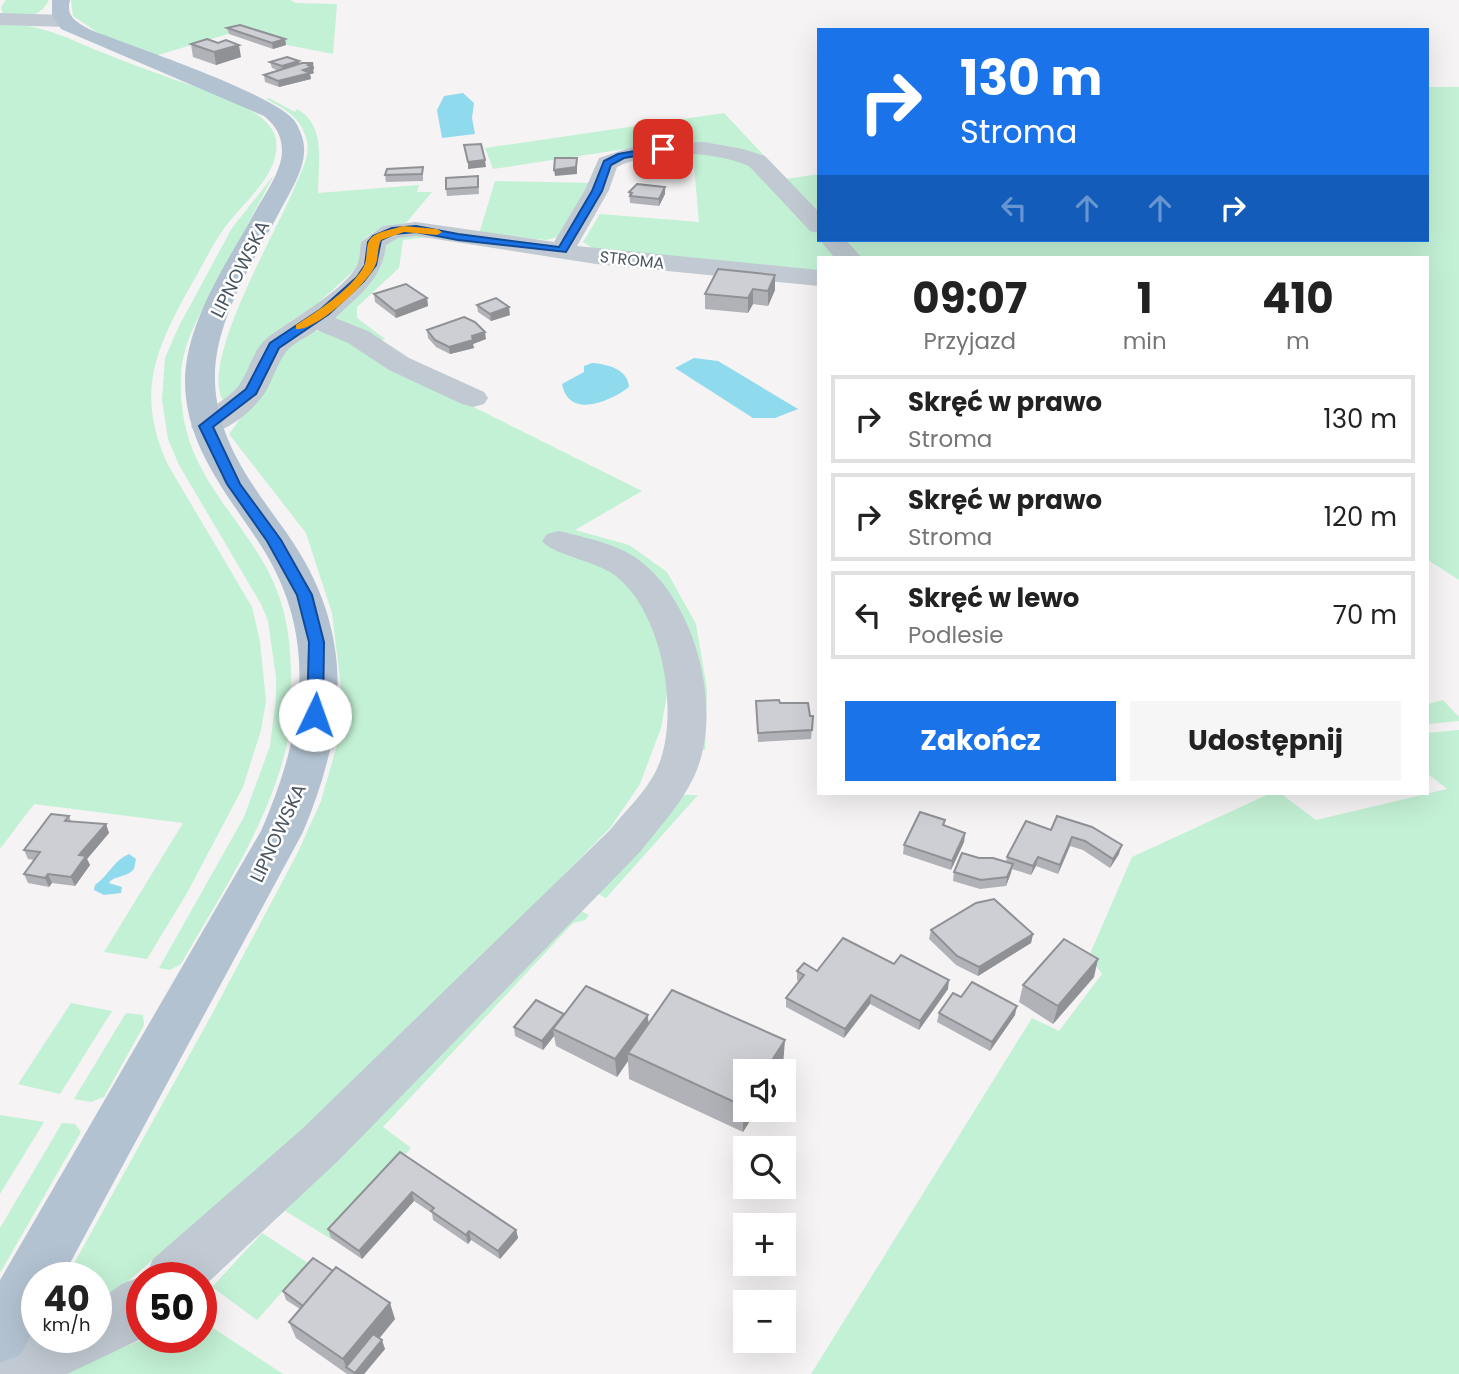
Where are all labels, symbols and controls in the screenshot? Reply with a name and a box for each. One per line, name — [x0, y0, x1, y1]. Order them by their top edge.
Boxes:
text: 130 m — [960, 44, 1102, 112]
icon: right — [845, 56, 936, 147]
text: Stroma — [960, 109, 1077, 154]
pin — [633, 119, 693, 179]
icon: arrive — [644, 130, 682, 168]
icon: left — [995, 189, 1033, 227]
icon: ahead — [1068, 189, 1106, 227]
icon: ahead — [1141, 189, 1179, 227]
icon: right — [1214, 189, 1252, 227]
street label: LIPNOWSKA — [204, 215, 276, 322]
street label: STROMA — [599, 245, 666, 275]
text: 09:07 — [912, 269, 1027, 328]
text: 1 — [1137, 269, 1153, 328]
text: 410 — [1262, 269, 1334, 328]
text: Przyjazd — [924, 325, 1016, 357]
text: min — [1123, 325, 1167, 357]
text: m — [1286, 325, 1310, 357]
text: Skręć w prawo — [908, 384, 1102, 420]
icon: right — [849, 400, 887, 438]
text: 130 m — [1323, 401, 1397, 437]
text: Stroma — [908, 423, 992, 455]
text: Skręć w prawo — [908, 482, 1102, 518]
icon: right — [849, 498, 887, 536]
text: 120 m — [1324, 499, 1397, 535]
text: Stroma — [908, 521, 992, 553]
text: Skręć w lewo — [908, 580, 1079, 616]
icon: left — [849, 596, 887, 634]
text: 70 m — [1333, 597, 1397, 633]
text: Podlesie — [908, 619, 1003, 651]
position arrow — [278, 678, 352, 752]
button: Zakończ — [845, 701, 1116, 781]
button: Udostępnij — [1130, 701, 1401, 781]
street label: LIPNOWSKA — [243, 779, 313, 887]
map controls — [733, 1059, 796, 1353]
button: sound — [733, 1059, 796, 1122]
button: search — [733, 1136, 796, 1199]
button: + — [733, 1213, 796, 1276]
speed limit sign: 50 — [126, 1262, 217, 1353]
text: 40 — [43, 1274, 90, 1323]
button: − — [733, 1290, 796, 1353]
text: km/h — [43, 1312, 90, 1337]

